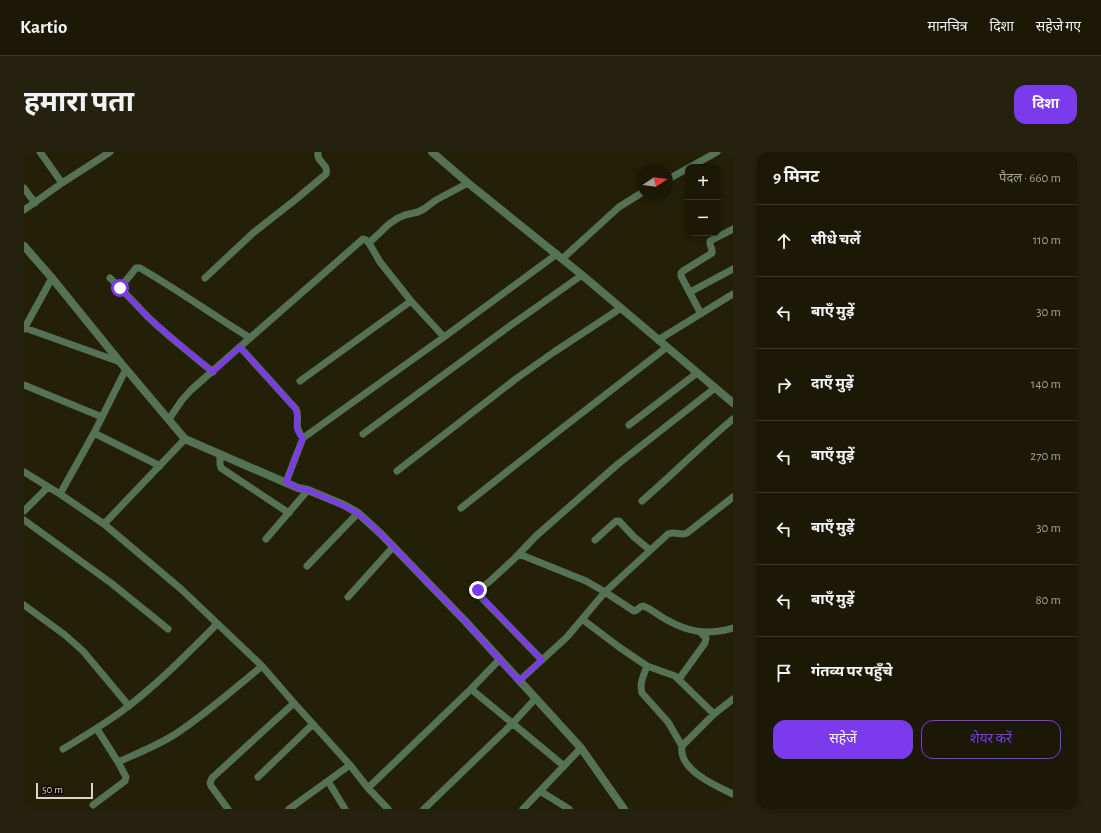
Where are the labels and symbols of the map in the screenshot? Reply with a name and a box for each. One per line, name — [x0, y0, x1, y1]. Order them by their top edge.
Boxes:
north arrow — [637, 164, 673, 200]
route start — [111, 279, 129, 297]
route end — [469, 581, 487, 599]
scale bar — [36, 781, 93, 800]

